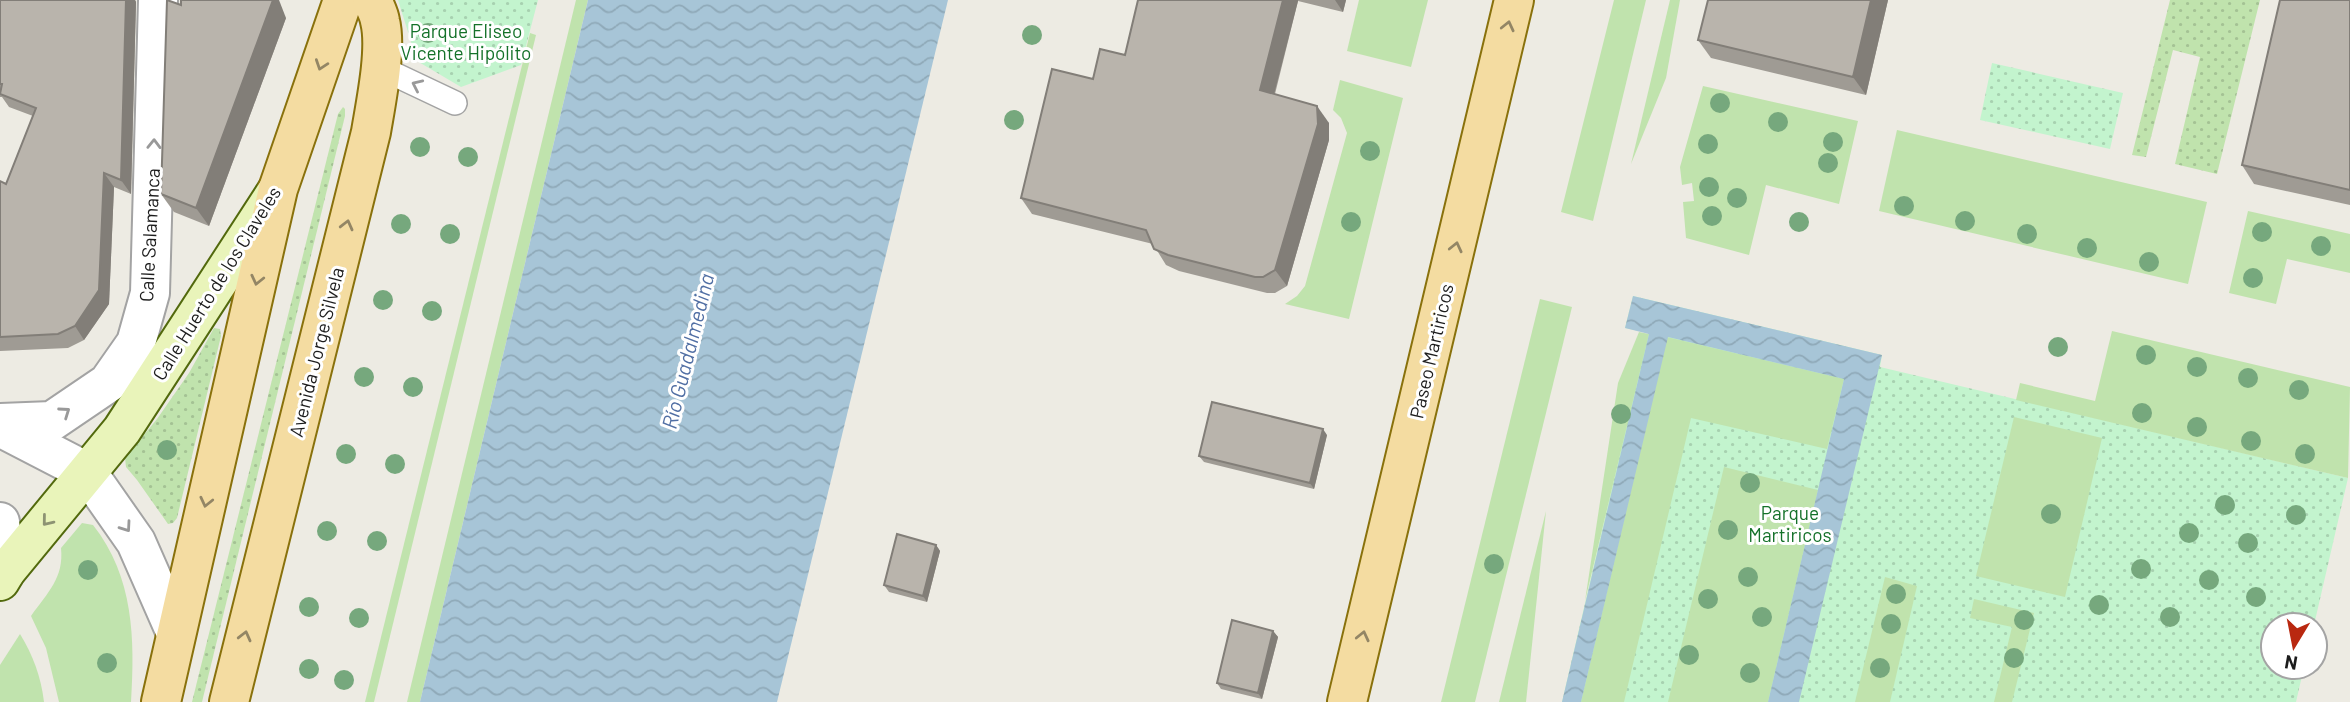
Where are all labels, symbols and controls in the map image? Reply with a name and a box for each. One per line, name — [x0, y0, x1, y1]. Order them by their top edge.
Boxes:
park label: Parque Eliseo Vicente Hipólito — [401, 19, 531, 64]
one-way arrow — [1499, 20, 1514, 32]
one-way arrow — [315, 58, 329, 70]
one-way arrow — [412, 79, 424, 93]
one-way arrow — [146, 139, 162, 149]
street label: Calle Salamanca — [134, 168, 164, 302]
street label: Calle Huerto de los Claveles — [147, 182, 285, 384]
one-way arrow — [339, 219, 353, 231]
one-way arrow — [1447, 242, 1462, 254]
street label: Avenida Jorge Silvela — [284, 265, 348, 439]
water label: Río Guadalmedina — [656, 271, 718, 431]
one-way arrow — [251, 274, 265, 286]
street label: Paseo Martiricos — [1404, 281, 1458, 421]
one-way arrow — [57, 408, 70, 420]
one-way arrow — [200, 496, 215, 508]
park label: Parque Martiricos — [1748, 501, 1832, 546]
one-way arrow — [42, 514, 55, 526]
one-way arrow — [118, 519, 130, 532]
north arrow — [2259, 611, 2329, 681]
one-way arrow — [237, 630, 252, 642]
one-way arrow — [1355, 630, 1369, 642]
text: N — [2283, 651, 2299, 676]

